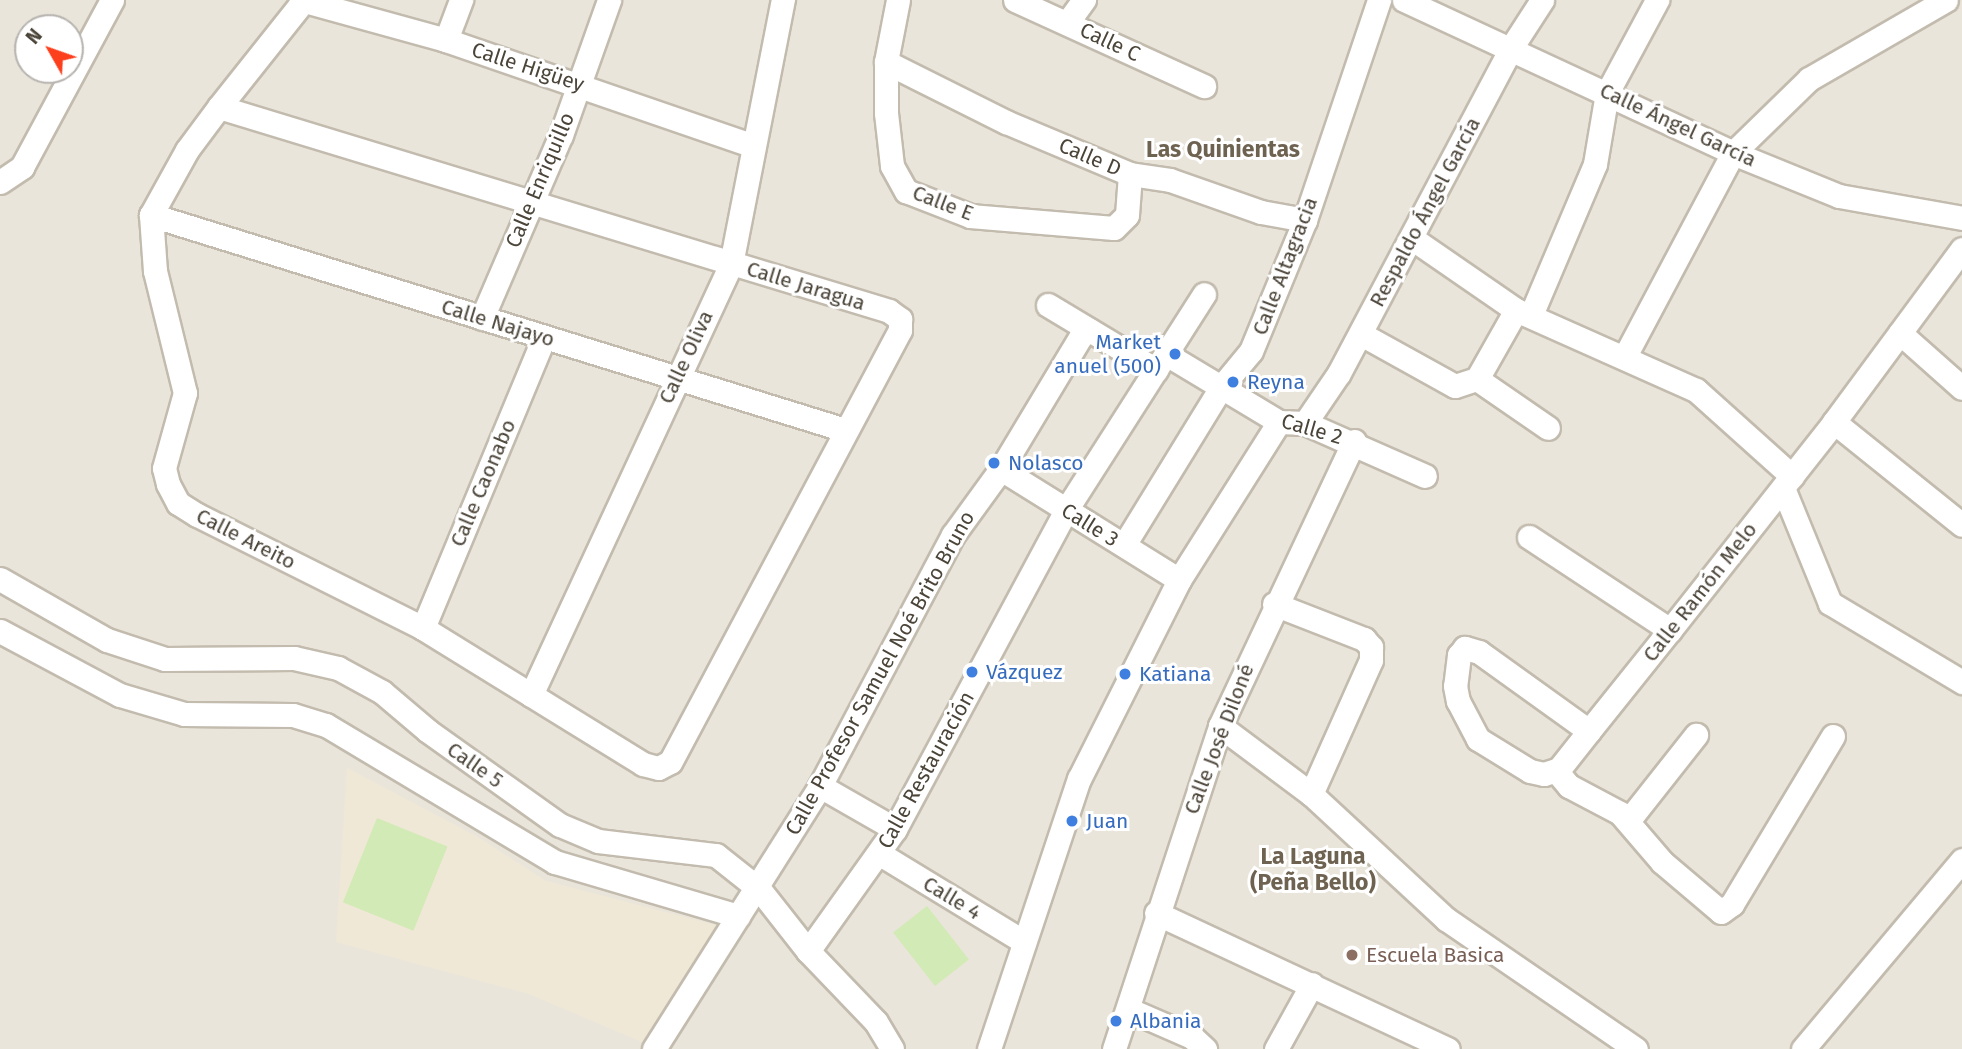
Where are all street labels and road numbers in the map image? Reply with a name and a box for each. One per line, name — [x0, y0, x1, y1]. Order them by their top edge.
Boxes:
street label: Calle C — [1076, 17, 1144, 67]
street label: Calle Higüey — [469, 37, 587, 97]
street label: Calle Ángel García — [1596, 78, 1760, 172]
street label: Calle Enriquillo — [500, 109, 580, 251]
street label: Respaldo Ángel García — [1364, 113, 1486, 311]
street label: Calle D — [1055, 133, 1125, 181]
street label: Calle E — [909, 180, 977, 226]
street label: Calle Altagracia — [1247, 193, 1323, 339]
street label: Calle Jaragua — [744, 256, 868, 316]
street label: Calle Najayo — [438, 294, 558, 352]
street label: Calle Oliva — [653, 306, 719, 408]
street label: Calle 2 — [1279, 408, 1345, 450]
street label: Calle Caonabo — [445, 416, 521, 550]
street label: Calle 3 — [1057, 498, 1123, 552]
street label: Calle Areito — [192, 503, 300, 575]
street label: Calle Profesor Samuel Noé Brito Bruno — [780, 506, 980, 840]
street label: Calle Ramón Melo — [1638, 517, 1762, 667]
street label: Calle José Diloné — [1179, 660, 1259, 818]
street label: Calle Restauración — [872, 687, 980, 853]
street label: Calle 5 — [442, 737, 508, 793]
street label: Calle 4 — [918, 871, 986, 925]

